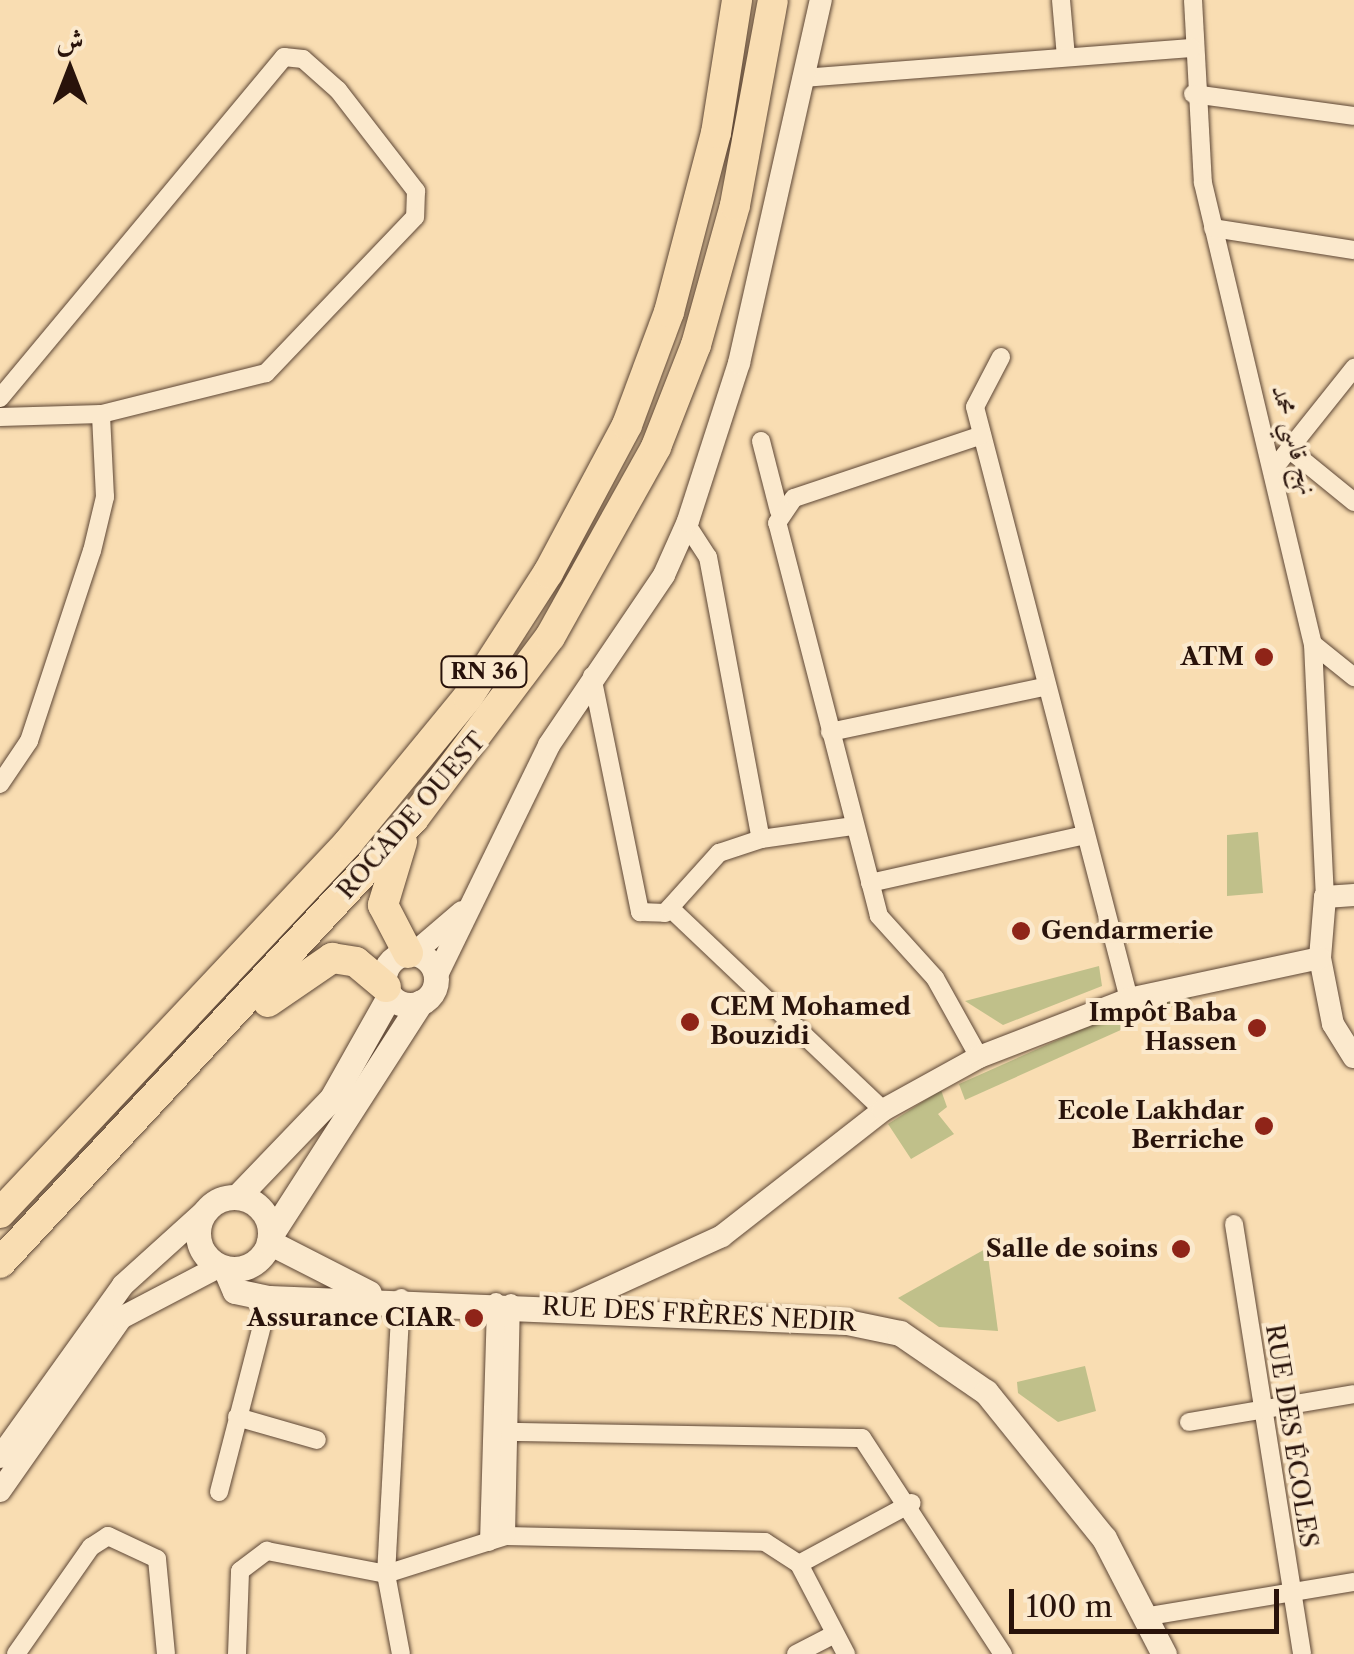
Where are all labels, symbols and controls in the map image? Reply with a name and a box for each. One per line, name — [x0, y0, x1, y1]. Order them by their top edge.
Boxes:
north arrow — [20, 20, 120, 120]
text: ش — [56, 23, 84, 57]
street label: نهج قاسي محمد — [1265, 382, 1323, 498]
place label: ATM — [1181, 642, 1244, 672]
marker: ATM — [1253, 646, 1275, 668]
road number: RN 36 — [439, 655, 529, 689]
street label: ROCADE OUEST — [331, 726, 493, 906]
place label: Gendarmerie — [1041, 916, 1214, 946]
marker: Gendarmerie — [1010, 920, 1032, 942]
place label: CEM Mohamed Bouzidi — [710, 993, 911, 1052]
place label: Impôt Baba Hassen — [1089, 999, 1237, 1058]
marker: CEM Mohamed Bouzidi — [679, 1011, 701, 1033]
marker: Impôt Baba Hassen — [1246, 1017, 1268, 1039]
place label: Ecole Lakhdar Berriche — [1058, 1097, 1244, 1156]
marker: Ecole Lakhdar Berriche — [1253, 1115, 1275, 1137]
place label: Salle de soins — [986, 1234, 1158, 1264]
marker: Salle de soins — [1168, 1236, 1194, 1262]
street label: RUE DES FRÈRES NEDIR — [541, 1292, 857, 1338]
place label: Assurance CIAR — [247, 1303, 454, 1333]
marker: Assurance CIAR — [463, 1307, 485, 1329]
street label: RUE DES ÉCOLES — [1259, 1322, 1323, 1550]
scale bar — [1014, 1569, 1284, 1631]
text: 100 m — [1026, 1588, 1113, 1625]

